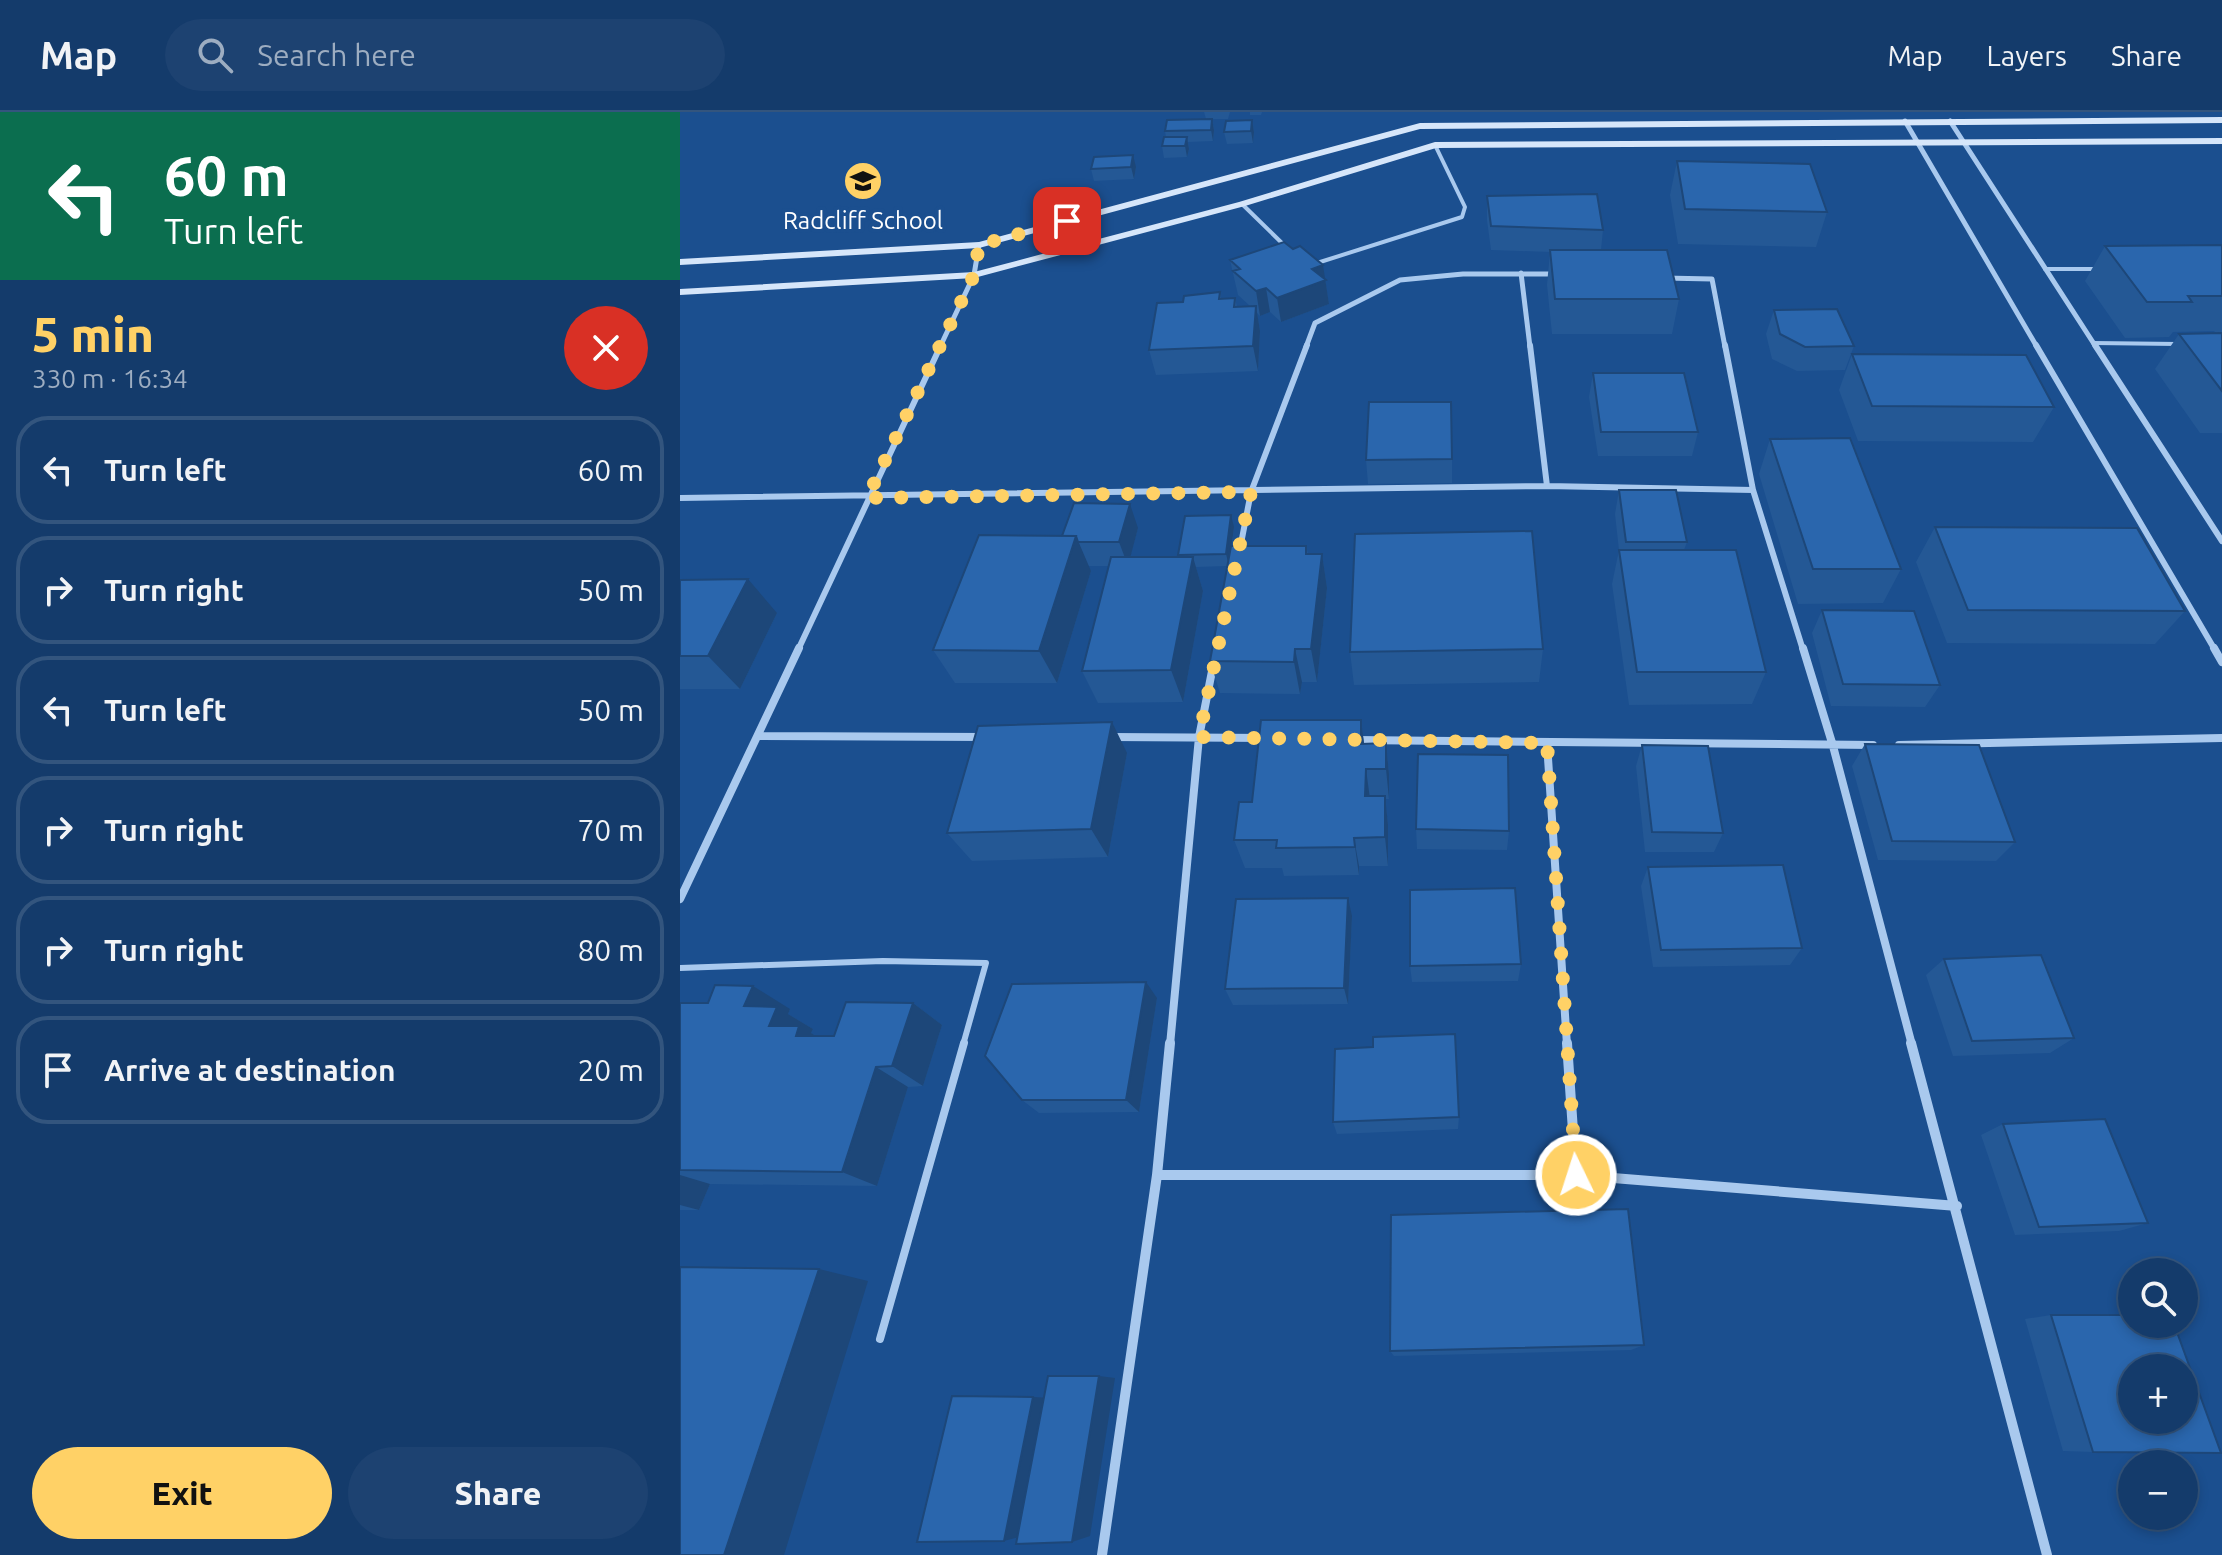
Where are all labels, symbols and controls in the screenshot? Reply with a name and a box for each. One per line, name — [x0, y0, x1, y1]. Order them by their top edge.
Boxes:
search box — [165, 19, 725, 91]
icon: search — [193, 33, 237, 77]
text: Map — [40, 34, 117, 76]
text: Search here — [257, 38, 416, 72]
text: Map — [1887, 40, 1943, 71]
text: Layers — [1987, 40, 2067, 71]
text: Share — [2111, 40, 2182, 71]
icon: left — [32, 144, 136, 248]
text: 60 m — [164, 144, 289, 207]
school or university icon: Radcliff School — [842, 160, 884, 202]
pin — [1033, 187, 1101, 255]
icon: arrive — [1045, 199, 1089, 243]
place label: Radcliff School — [783, 207, 943, 234]
text: Turn left — [164, 210, 303, 251]
button: close — [564, 306, 648, 390]
text: 5 min — [32, 307, 154, 361]
text: 330 m · 16:34 — [32, 364, 188, 393]
icon: left — [36, 448, 80, 492]
text: Turn left — [104, 453, 226, 487]
text: 60 m — [577, 453, 644, 487]
icon: right — [36, 568, 80, 612]
text: Turn right — [104, 573, 244, 607]
text: 50 m — [577, 573, 644, 607]
icon: left — [36, 688, 80, 732]
text: Turn left — [104, 693, 226, 727]
text: 50 m — [577, 693, 644, 727]
icon: right — [36, 808, 80, 852]
text: Turn right — [104, 813, 244, 847]
text: 70 m — [577, 813, 644, 847]
icon: right — [36, 928, 80, 972]
text: Turn right — [104, 933, 244, 967]
text: 80 m — [577, 933, 644, 967]
icon: arrive — [36, 1048, 80, 1092]
text: Arrive at destination — [104, 1053, 396, 1087]
text: 20 m — [577, 1053, 644, 1087]
position arrow — [1534, 1133, 1618, 1217]
map controls — [2118, 1258, 2198, 1530]
button: search — [2118, 1258, 2198, 1338]
button: + — [2118, 1354, 2198, 1434]
button: Exit — [32, 1447, 332, 1539]
button: Share — [348, 1447, 648, 1539]
button: − — [2118, 1450, 2198, 1530]

